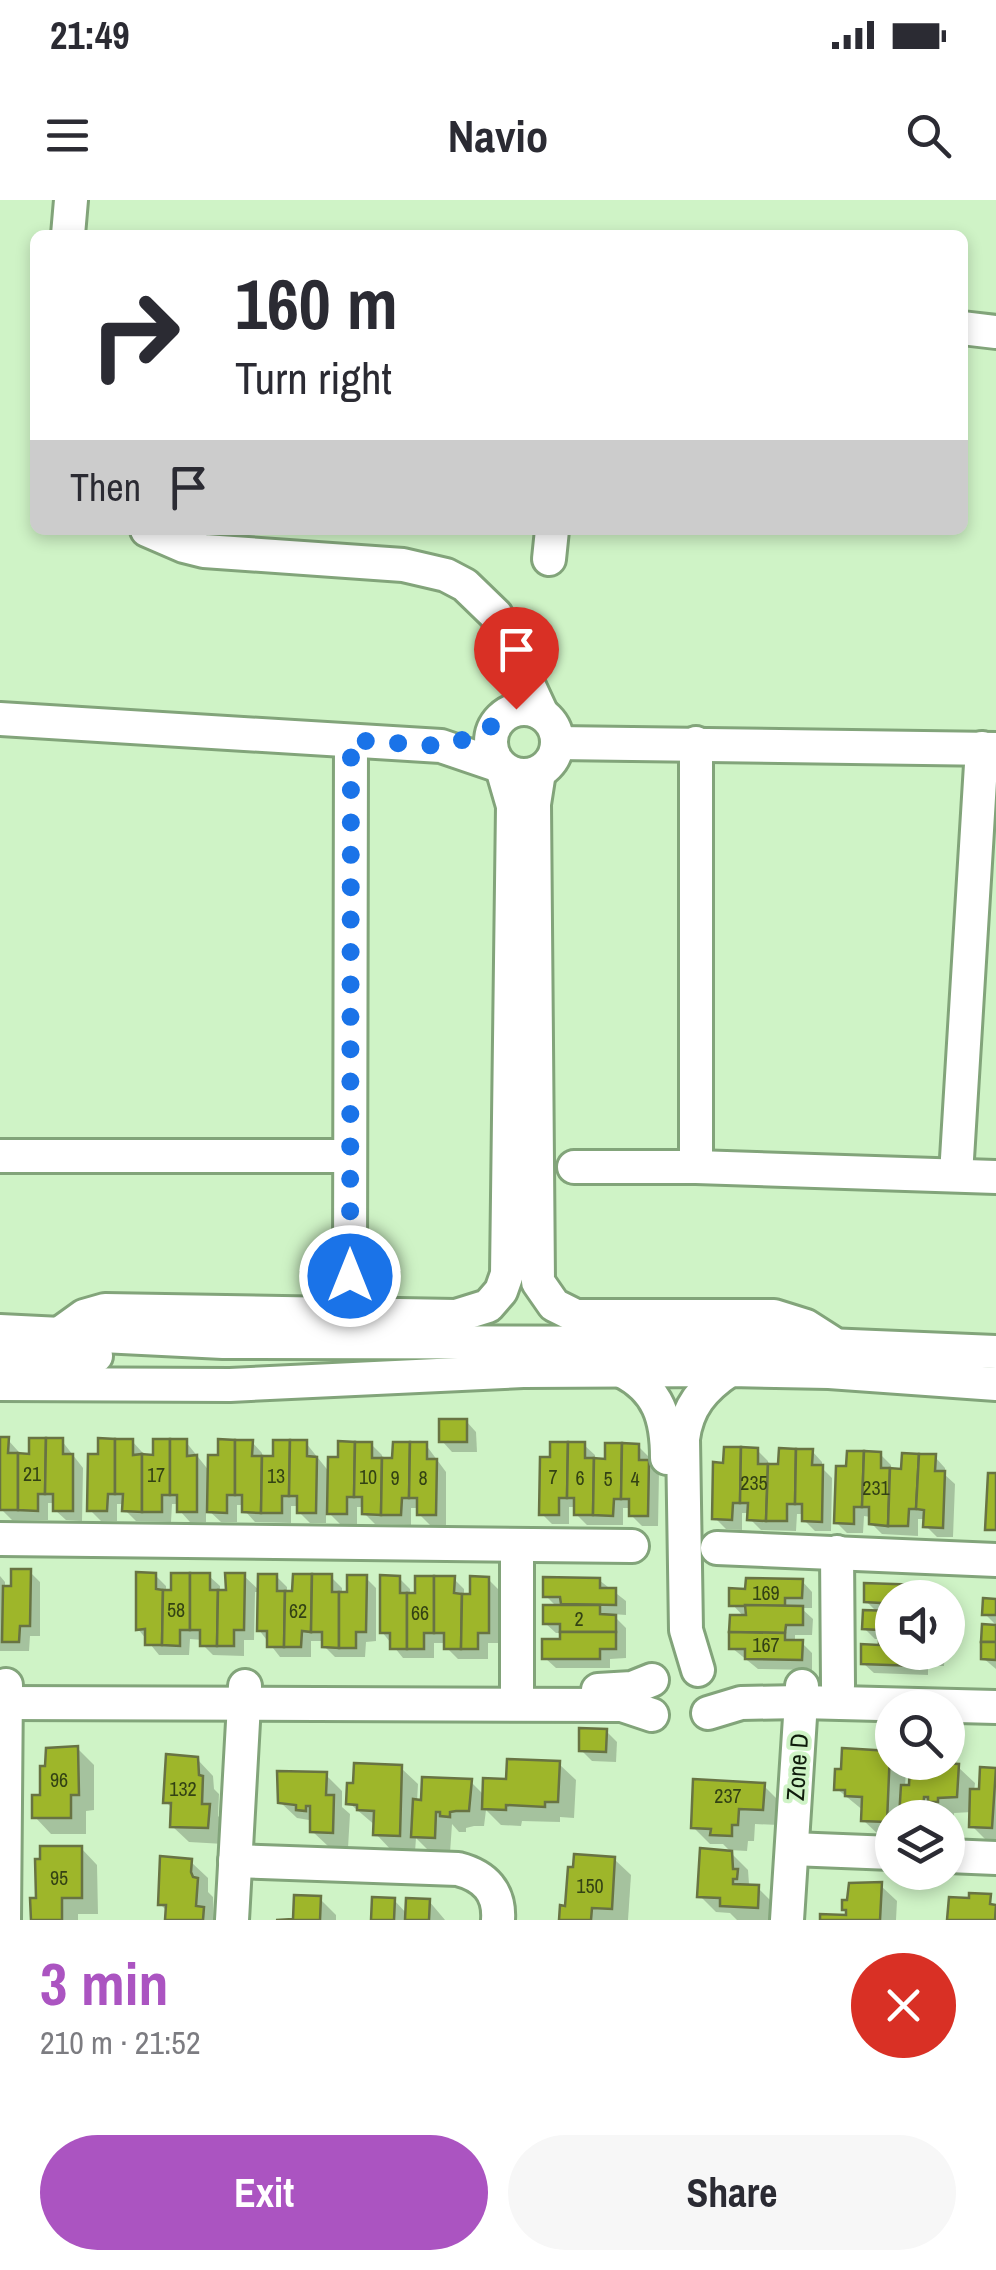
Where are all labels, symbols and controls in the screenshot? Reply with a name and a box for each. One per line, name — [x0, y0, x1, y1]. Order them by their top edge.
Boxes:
text: 21:49 — [50, 10, 130, 61]
text: Navio — [448, 105, 548, 166]
icon: menu — [40, 108, 95, 163]
icon: search — [901, 108, 956, 163]
text: 160 m — [235, 257, 398, 351]
icon: right — [70, 270, 200, 400]
text: Turn right — [235, 347, 392, 408]
icon: arrive — [161, 460, 216, 515]
text: Then — [70, 462, 141, 513]
pin — [474, 607, 559, 710]
icon: arrive — [489, 622, 544, 677]
position arrow — [298, 1224, 402, 1328]
house number: 21 — [23, 1460, 41, 1487]
house number: 17 — [147, 1461, 165, 1488]
house number: 13 — [267, 1462, 285, 1489]
house number: 10 — [359, 1463, 377, 1490]
house number: 7 — [548, 1463, 558, 1490]
house number: 9 — [390, 1464, 400, 1491]
house number: 8 — [418, 1464, 428, 1491]
house number: 6 — [575, 1464, 585, 1491]
house number: 5 — [603, 1465, 613, 1492]
house number: 4 — [630, 1465, 640, 1492]
house number: 235 — [740, 1469, 768, 1496]
house number: 231 — [862, 1474, 890, 1501]
house number: 169 — [752, 1579, 780, 1606]
map controls — [875, 1580, 965, 1890]
button: sound — [875, 1580, 965, 1670]
house number: 58 — [167, 1596, 185, 1623]
house number: 62 — [289, 1597, 307, 1624]
house number: 66 — [411, 1599, 429, 1626]
house number: 2 — [574, 1605, 584, 1632]
house number: 167 — [752, 1631, 780, 1658]
button: search — [875, 1690, 965, 1780]
street label: Zone D — [778, 1732, 816, 1802]
house number: 96 — [50, 1766, 68, 1793]
house number: 132 — [169, 1775, 197, 1802]
house number: 237 — [714, 1782, 742, 1809]
button: layers — [875, 1800, 965, 1890]
house number: 95 — [50, 1864, 68, 1891]
house number: 150 — [576, 1872, 604, 1899]
text: 3 min — [40, 1943, 169, 2024]
button: close — [851, 1953, 956, 2058]
text: 210 m · 21:52 — [40, 2021, 200, 2064]
button: Exit — [40, 2135, 488, 2250]
button: Share — [508, 2135, 956, 2250]

